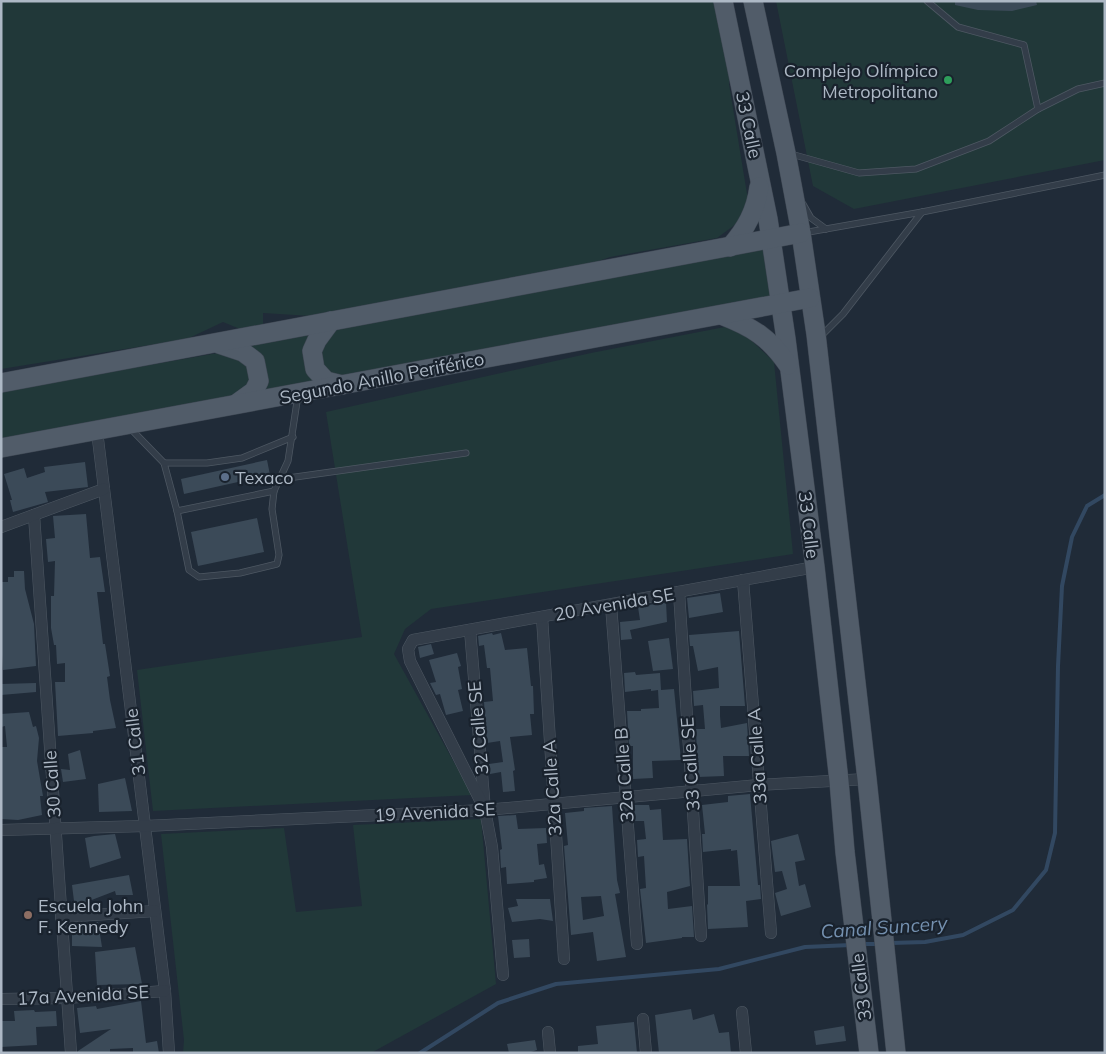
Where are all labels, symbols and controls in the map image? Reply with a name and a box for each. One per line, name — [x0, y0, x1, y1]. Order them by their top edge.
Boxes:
place label: Complejo Olímpico Metropolitano — [784, 59, 938, 103]
marker: Complejo Olímpico Metropolitano — [942, 74, 954, 86]
street label: 33 Calle — [731, 90, 767, 160]
street label: Segundo Anillo Periférico — [278, 347, 486, 409]
place label: Texaco — [235, 466, 294, 489]
marker: Texaco — [219, 471, 231, 483]
street label: 33 Calle — [793, 490, 825, 560]
street label: 20 Avenida SE — [552, 582, 676, 626]
street label: 32 Calle SE — [462, 680, 494, 776]
street label: 31 Calle — [119, 707, 151, 777]
street label: 33a Calle A — [742, 707, 772, 805]
street label: 33 Calle SE — [675, 716, 705, 812]
street label: 32a Calle B — [609, 727, 639, 823]
street label: 32a Calle A — [537, 739, 567, 837]
street label: 30 Calle — [38, 750, 66, 818]
street label: 19 Avenida SE — [374, 797, 496, 827]
place label: Escuela John F. Kennedy — [38, 894, 144, 938]
marker: Escuela John F. Kennedy — [22, 909, 34, 921]
water label: Canal Suncery — [820, 911, 949, 943]
street label: 33 Calle — [845, 952, 877, 1022]
street label: 17a Avenida SE — [16, 980, 150, 1010]

